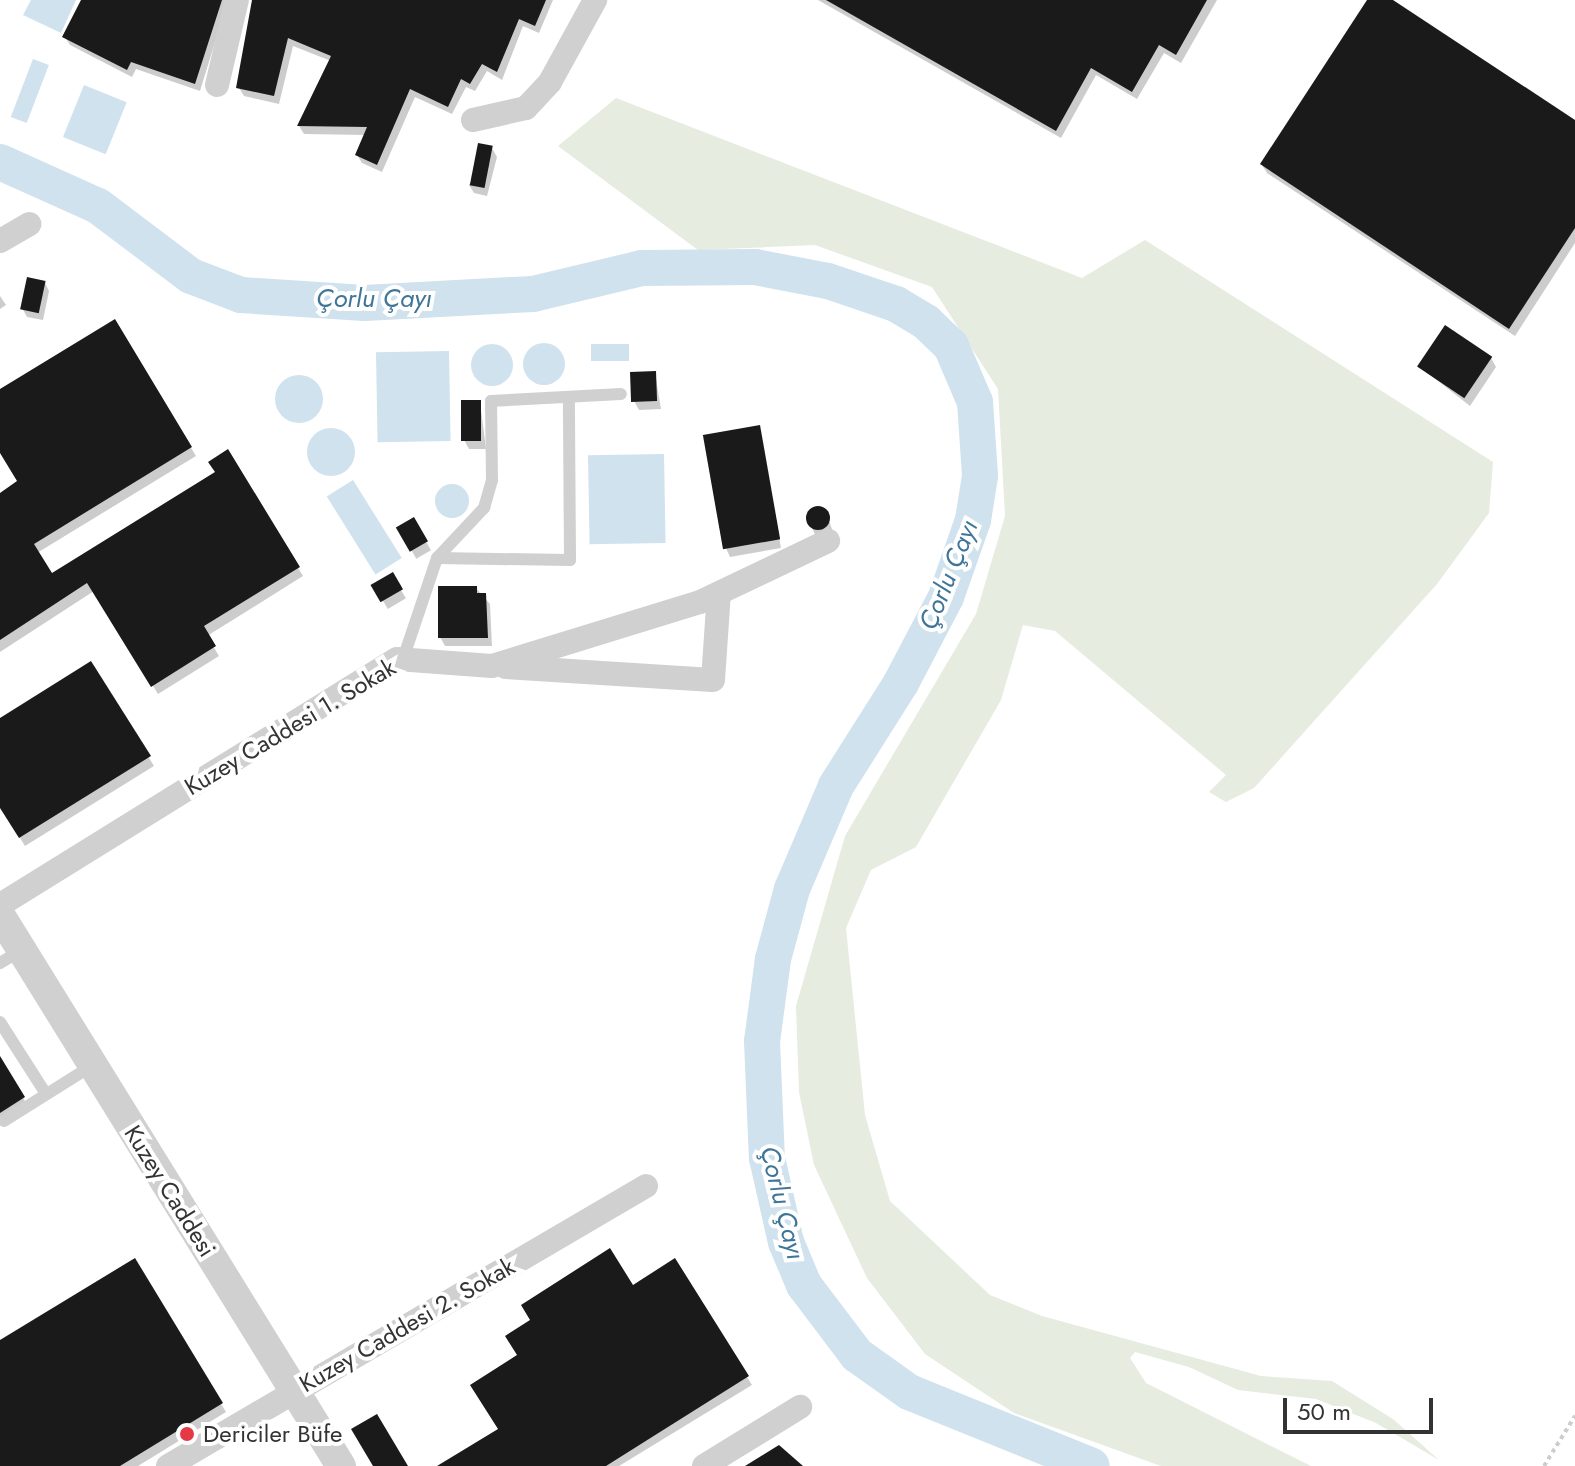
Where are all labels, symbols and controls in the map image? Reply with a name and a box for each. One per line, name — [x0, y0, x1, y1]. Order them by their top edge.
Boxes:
water label: Çorlu Çayı — [316, 283, 432, 315]
water label: Çorlu Çayı — [913, 515, 985, 635]
street label: Kuzey Caddesi 1. Sokak — [179, 653, 401, 801]
street label: Kuzey Caddesi — [118, 1120, 222, 1262]
water label: Çorlu Çayı — [753, 1143, 811, 1263]
street label: Kuzey Caddesi 2. Sokak — [294, 1252, 520, 1398]
scale bar — [1287, 1382, 1437, 1432]
text: 50 m — [1297, 1394, 1351, 1429]
place label: Dericiler Büfe — [203, 1420, 342, 1448]
marker: Dericiler Büfe — [178, 1425, 196, 1443]

